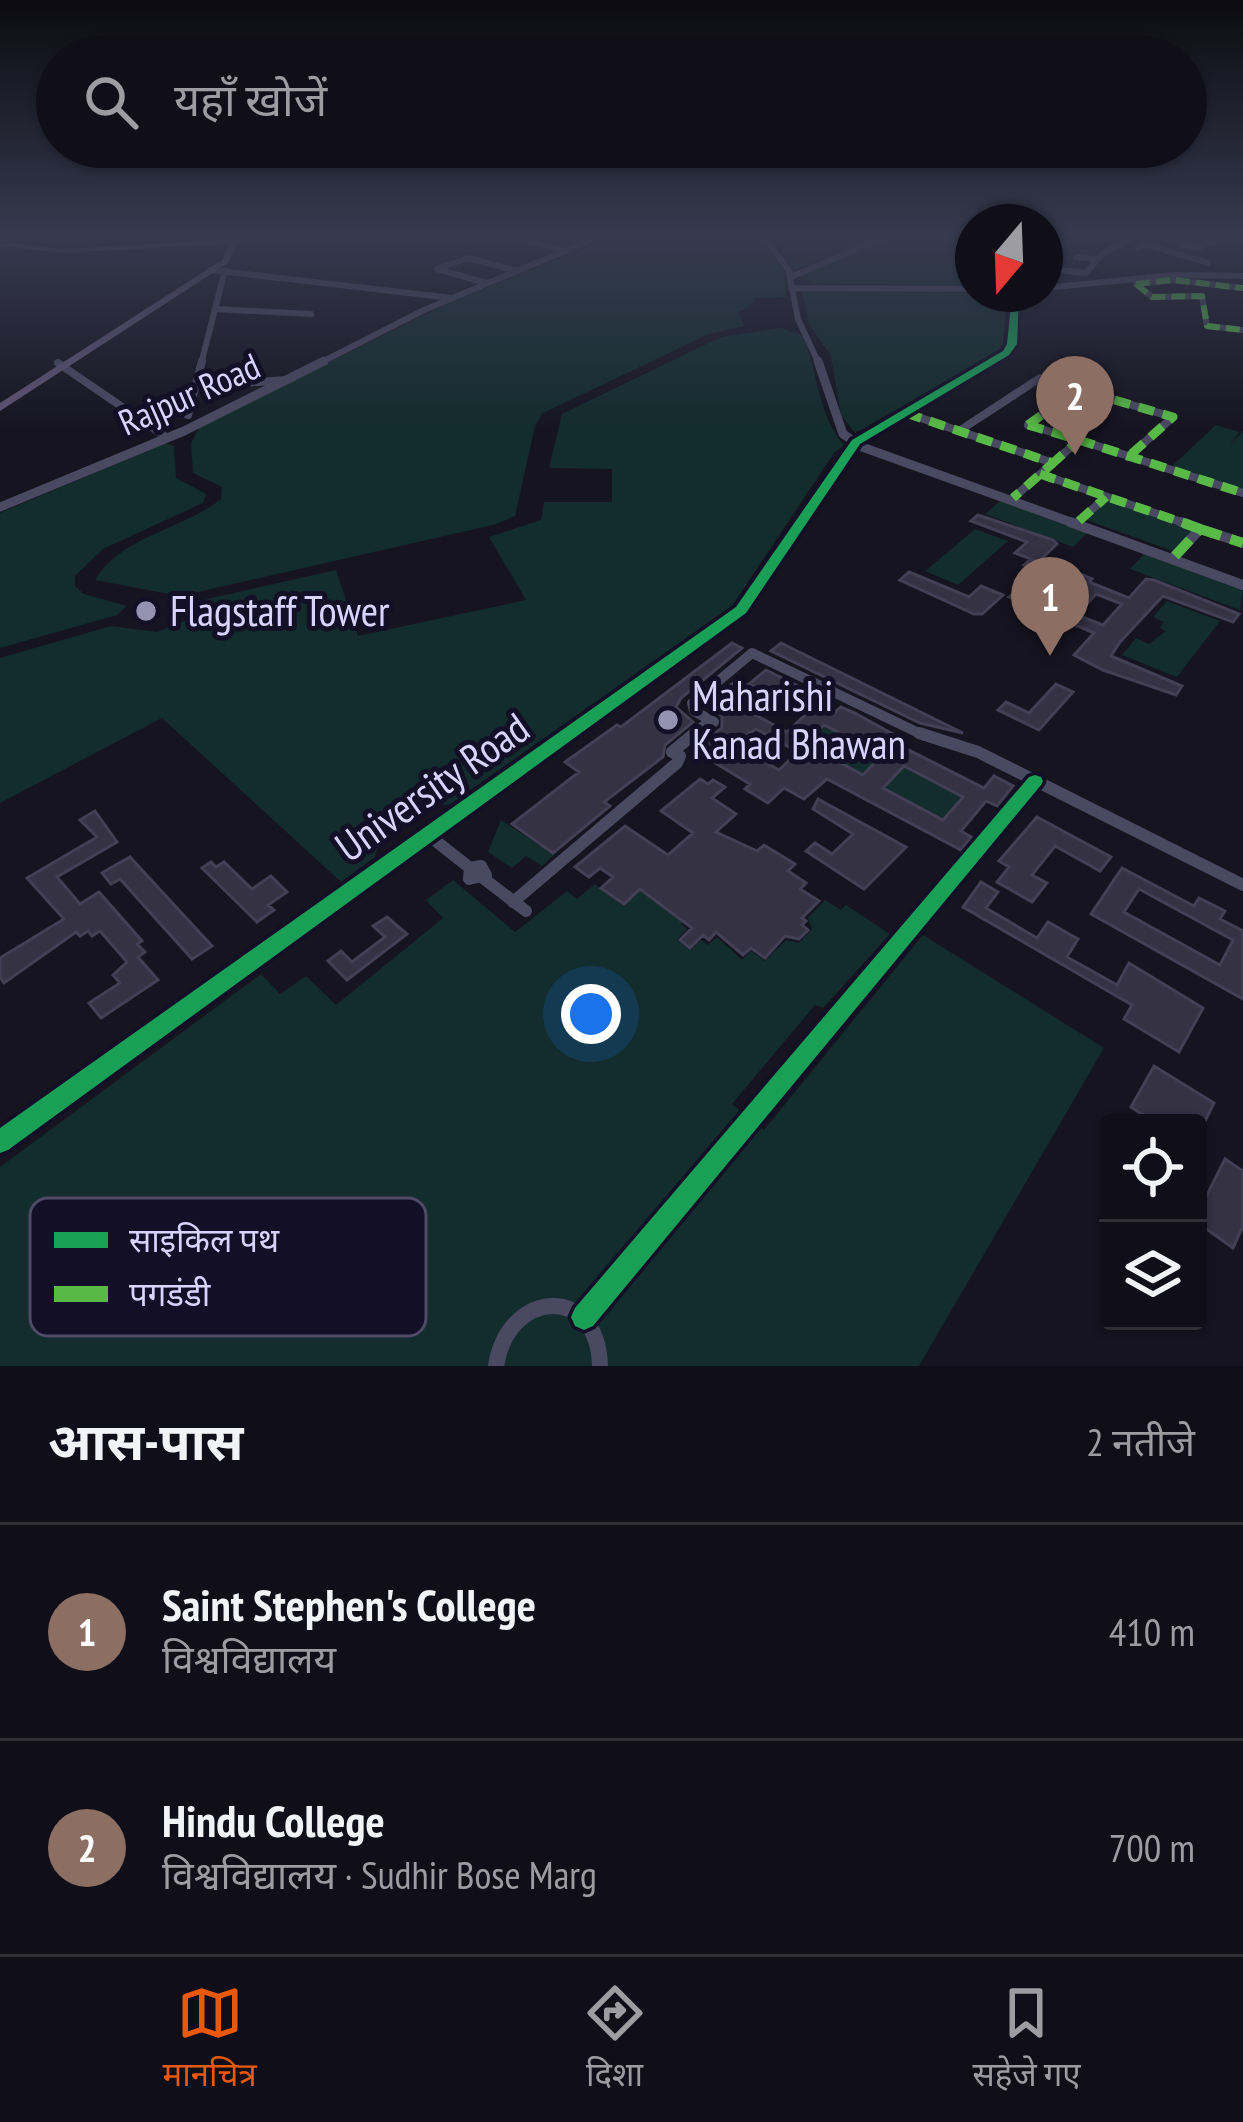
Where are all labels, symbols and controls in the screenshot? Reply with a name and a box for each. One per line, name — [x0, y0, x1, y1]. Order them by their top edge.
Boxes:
search box — [36, 36, 1207, 168]
icon: search — [78, 69, 144, 135]
text: यहाँ खोजें — [174, 70, 327, 128]
north arrow — [955, 204, 1063, 312]
street label: Rajpur Road — [111, 342, 267, 445]
pin: 2 — [1036, 356, 1114, 455]
pin: 1 — [1011, 557, 1089, 656]
place label: Flagstaff Tower — [170, 583, 390, 638]
marker: Flagstaff Tower — [133, 598, 159, 624]
place label: Maharishi Kanad Bhawan — [692, 668, 906, 771]
street label: University Road — [324, 700, 539, 873]
marker: Maharishi Kanad Bhawan — [655, 707, 681, 733]
your location — [561, 984, 621, 1044]
map controls — [1099, 1114, 1207, 1330]
button: locate — [1099, 1114, 1207, 1222]
legend — [30, 1198, 426, 1336]
text: साइकिल पथ — [129, 1218, 280, 1261]
button: layers — [1099, 1222, 1207, 1330]
text: पगडंडी — [129, 1272, 212, 1315]
text: आस-पास — [48, 1408, 243, 1474]
text: 2 नतीजे — [1086, 1416, 1195, 1467]
text: Saint Stephen's College — [162, 1575, 536, 1633]
text: 1 — [78, 1606, 96, 1657]
text: 410 m — [1109, 1606, 1195, 1657]
text: विश्वविद्यालय — [162, 1633, 336, 1684]
text: Hindu College — [162, 1791, 385, 1849]
text: 2 — [78, 1822, 96, 1873]
text: 700 m — [1109, 1822, 1195, 1873]
text: विश्वविद्यालय · Sudhir Bose Marg — [162, 1849, 597, 1900]
tab: मानचित्र — [162, 1980, 257, 2099]
tab: दिशा — [582, 1980, 648, 2099]
tab: सहेजे गए — [972, 1980, 1081, 2099]

